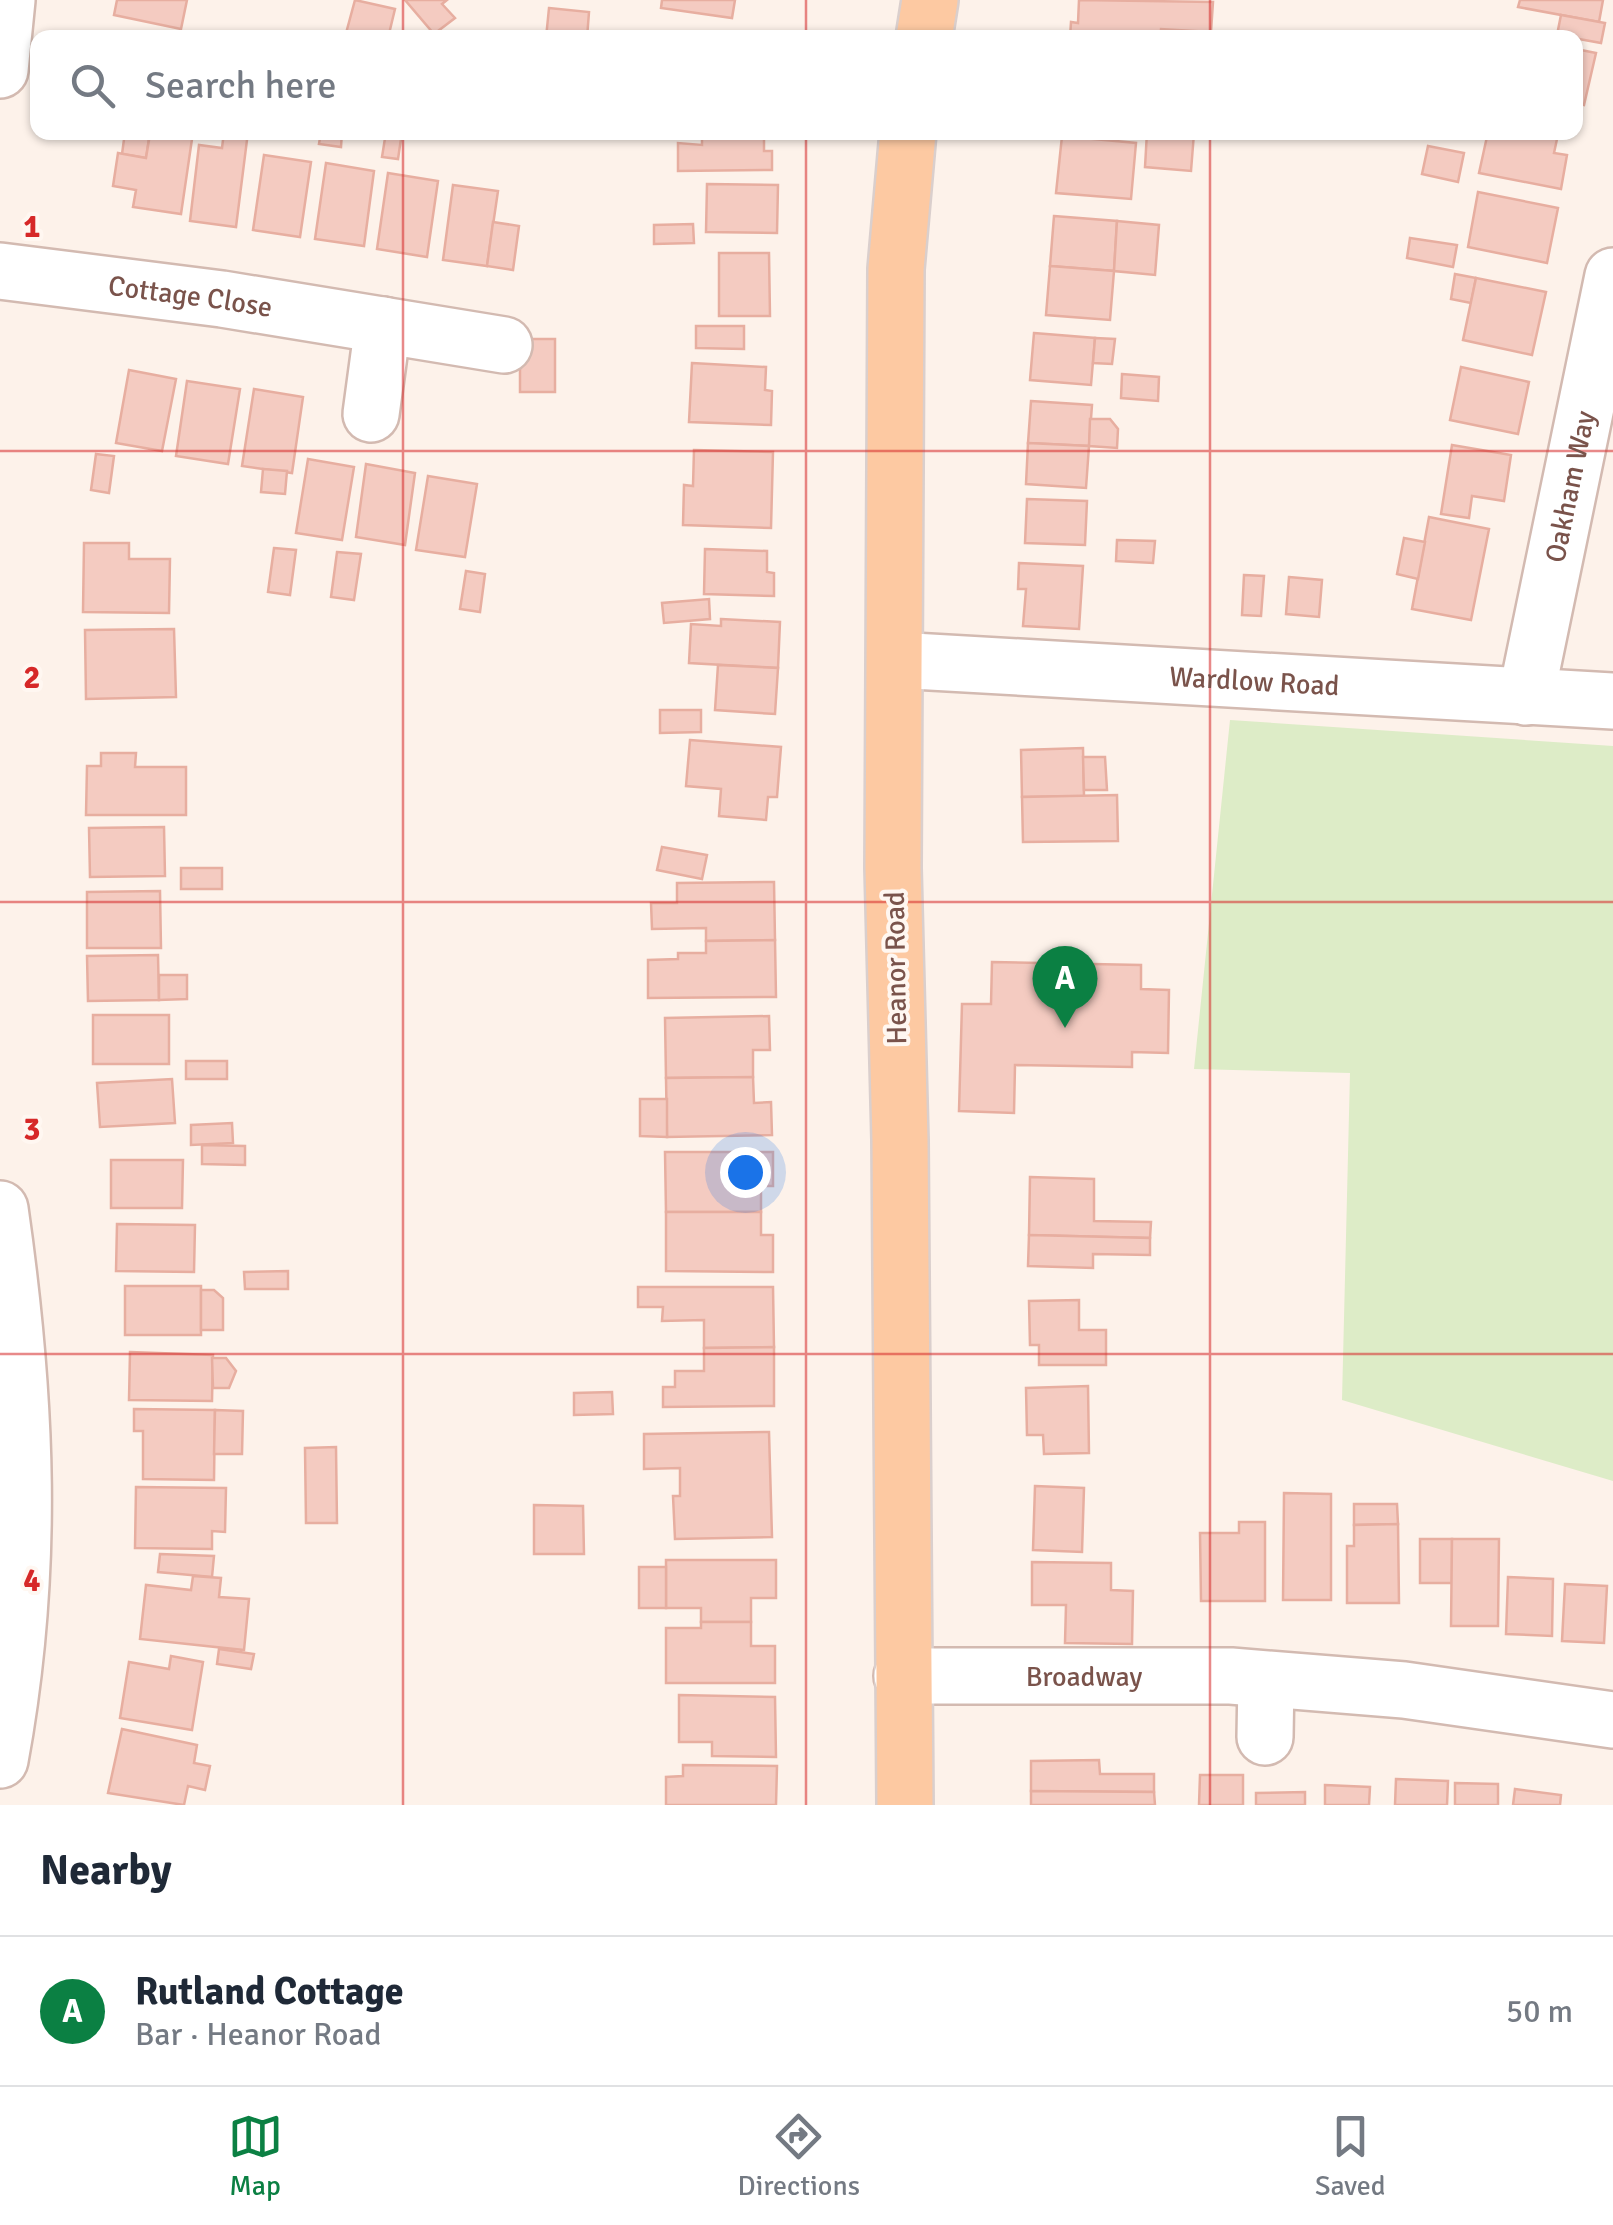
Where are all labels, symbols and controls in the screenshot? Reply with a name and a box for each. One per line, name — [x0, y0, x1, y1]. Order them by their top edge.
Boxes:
search box — [30, 30, 1583, 140]
icon: search — [65, 58, 120, 113]
text: Search here — [145, 62, 337, 109]
text: 1 — [23, 207, 41, 246]
street label: Cottage Close — [106, 269, 275, 325]
street label: Oakham Way — [1538, 408, 1603, 565]
text: 2 — [23, 658, 41, 697]
street label: Wardlow Road — [1168, 660, 1340, 703]
street label: Heanor Road — [878, 891, 914, 1045]
pin: A — [1032, 946, 1098, 1028]
text: 3 — [23, 1110, 41, 1149]
your location — [720, 1147, 771, 1198]
text: 4 — [23, 1561, 41, 1600]
street label: Broadway — [1026, 1660, 1142, 1694]
text: Nearby — [40, 1845, 172, 1896]
text: Rutland Cottage — [135, 1968, 404, 2015]
text: A — [62, 1992, 83, 2031]
text: 50 m — [1506, 1992, 1573, 2031]
text: Bar · Heanor Road — [135, 2015, 381, 2054]
tab: Map — [228, 2109, 283, 2203]
tab: Directions — [738, 2109, 860, 2203]
tab: Saved — [1315, 2109, 1385, 2203]

